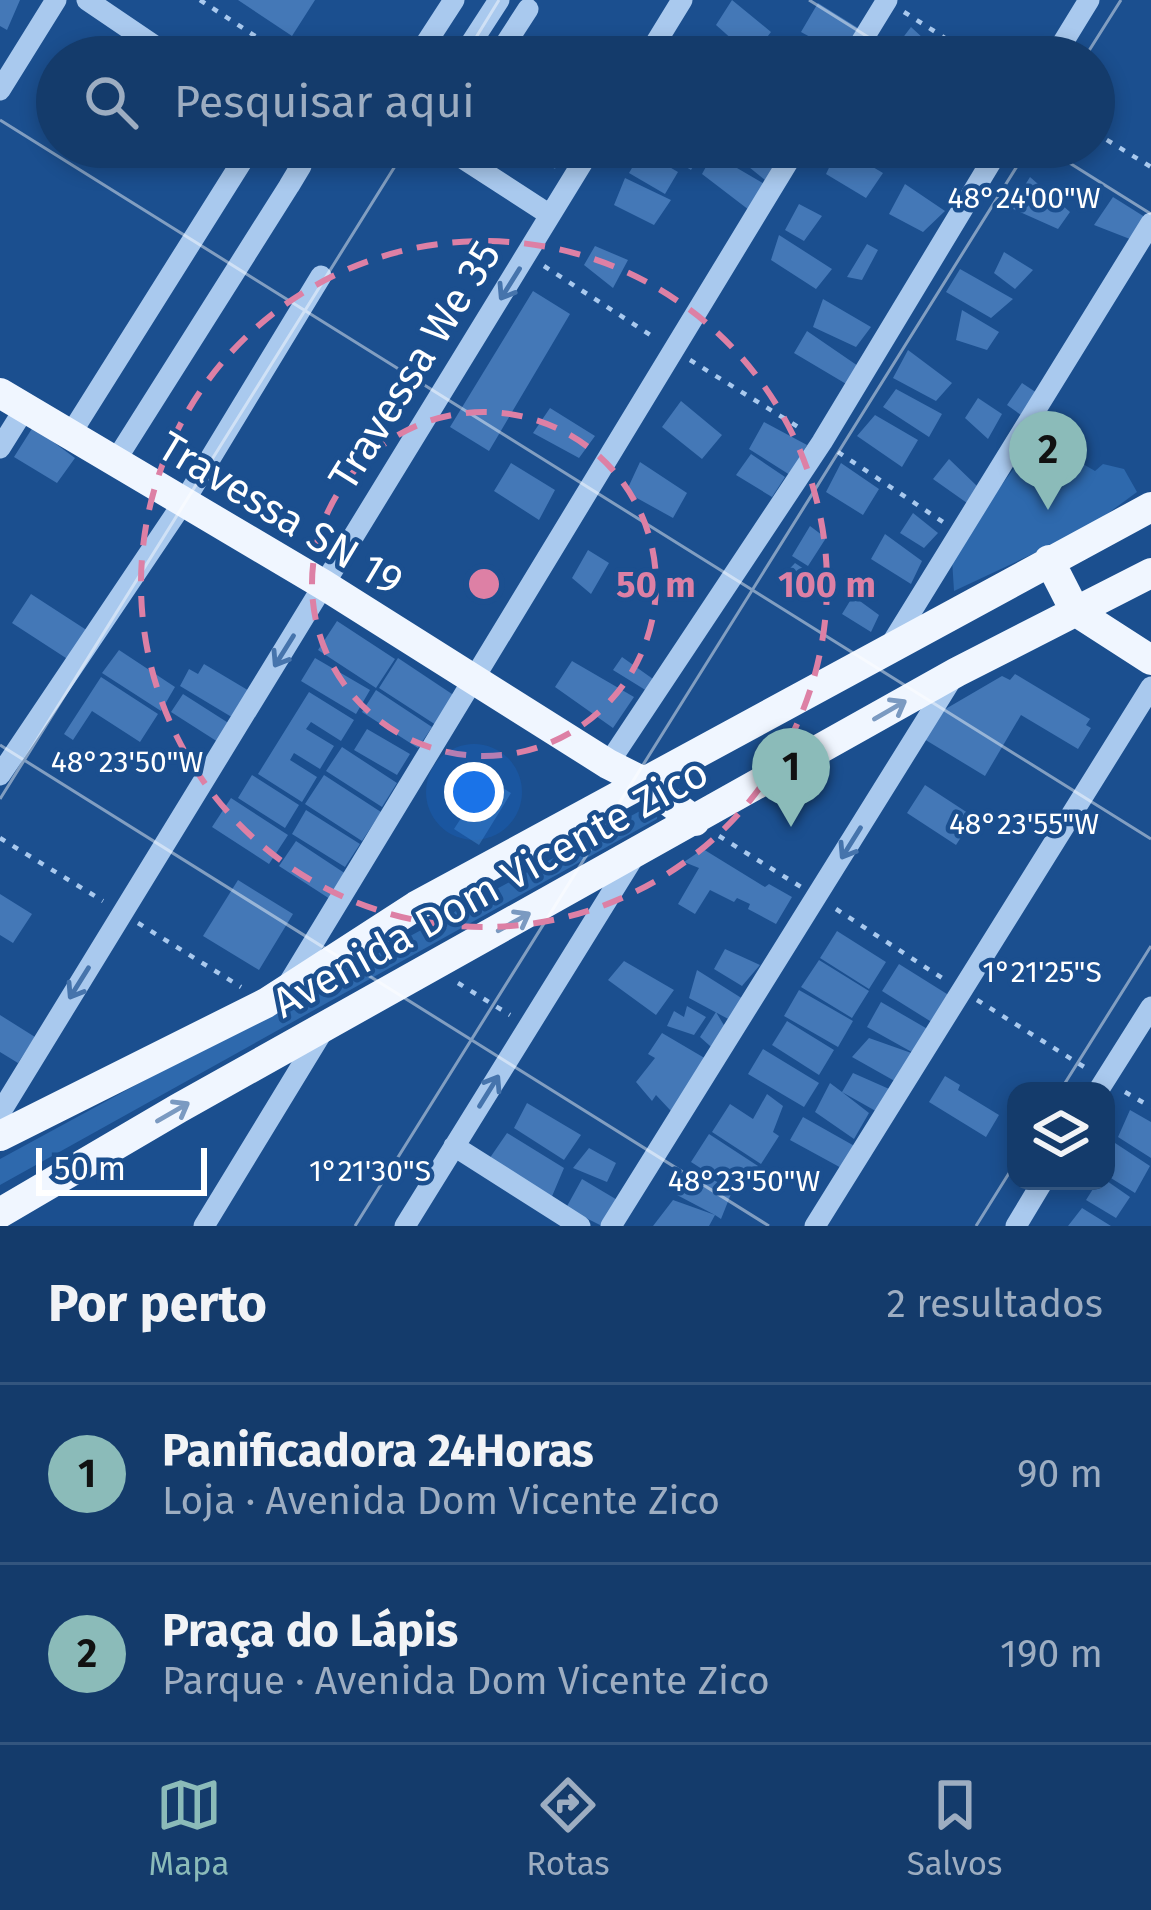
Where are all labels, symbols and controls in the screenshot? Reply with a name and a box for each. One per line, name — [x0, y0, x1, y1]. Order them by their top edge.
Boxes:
search box — [36, 36, 1115, 168]
icon: search — [78, 69, 144, 135]
text: Pesquisar aqui — [174, 75, 475, 129]
text: 48°24'00"W — [948, 180, 1101, 216]
street label: Travessa We 35 — [319, 232, 511, 499]
one-way arrow — [498, 266, 522, 300]
pin: 2 — [1009, 411, 1087, 510]
street label: Travessa SN 19 — [149, 421, 412, 606]
centre of rings — [463, 563, 505, 605]
text: 50 m — [616, 563, 696, 607]
text: 100 m — [778, 563, 876, 607]
one-way arrow — [272, 633, 296, 667]
one-way arrow — [872, 697, 907, 721]
pin: 1 — [752, 728, 830, 827]
text: 48°23'50"W — [51, 744, 204, 780]
street label: Avenida Dom Vicente Zico — [264, 747, 717, 1028]
your location — [444, 762, 504, 822]
text: 48°23'55"W — [949, 806, 1099, 842]
one-way arrow — [839, 825, 863, 859]
one-way arrow — [496, 910, 531, 934]
text: 1°21'25"S — [982, 954, 1102, 990]
one-way arrow — [67, 966, 91, 1000]
one-way arrow — [477, 1075, 501, 1109]
map controls — [1007, 1082, 1115, 1190]
button: layers — [1007, 1082, 1115, 1190]
one-way arrow — [155, 1099, 190, 1123]
scale bar — [36, 1142, 207, 1195]
text: 50 m — [54, 1149, 126, 1189]
text: 1°21'30"S — [309, 1153, 431, 1189]
text: 48°23'50"W — [668, 1163, 821, 1199]
text: Por perto — [48, 1273, 267, 1335]
text: 2 resultados — [887, 1281, 1103, 1327]
text: Panificadora 24Horas — [162, 1424, 594, 1478]
text: 1 — [78, 1451, 96, 1497]
text: 90 m — [1017, 1451, 1103, 1497]
text: Loja · Avenida Dom Vicente Zico — [162, 1478, 720, 1524]
text: Praça do Lápis — [162, 1604, 458, 1658]
text: 2 — [77, 1631, 97, 1677]
text: 190 m — [1000, 1631, 1103, 1677]
text: Parque · Avenida Dom Vicente Zico — [162, 1658, 770, 1704]
tab: Mapa — [148, 1772, 229, 1884]
tab: Rotas — [526, 1772, 610, 1884]
tab: Salvos — [907, 1772, 1002, 1884]

